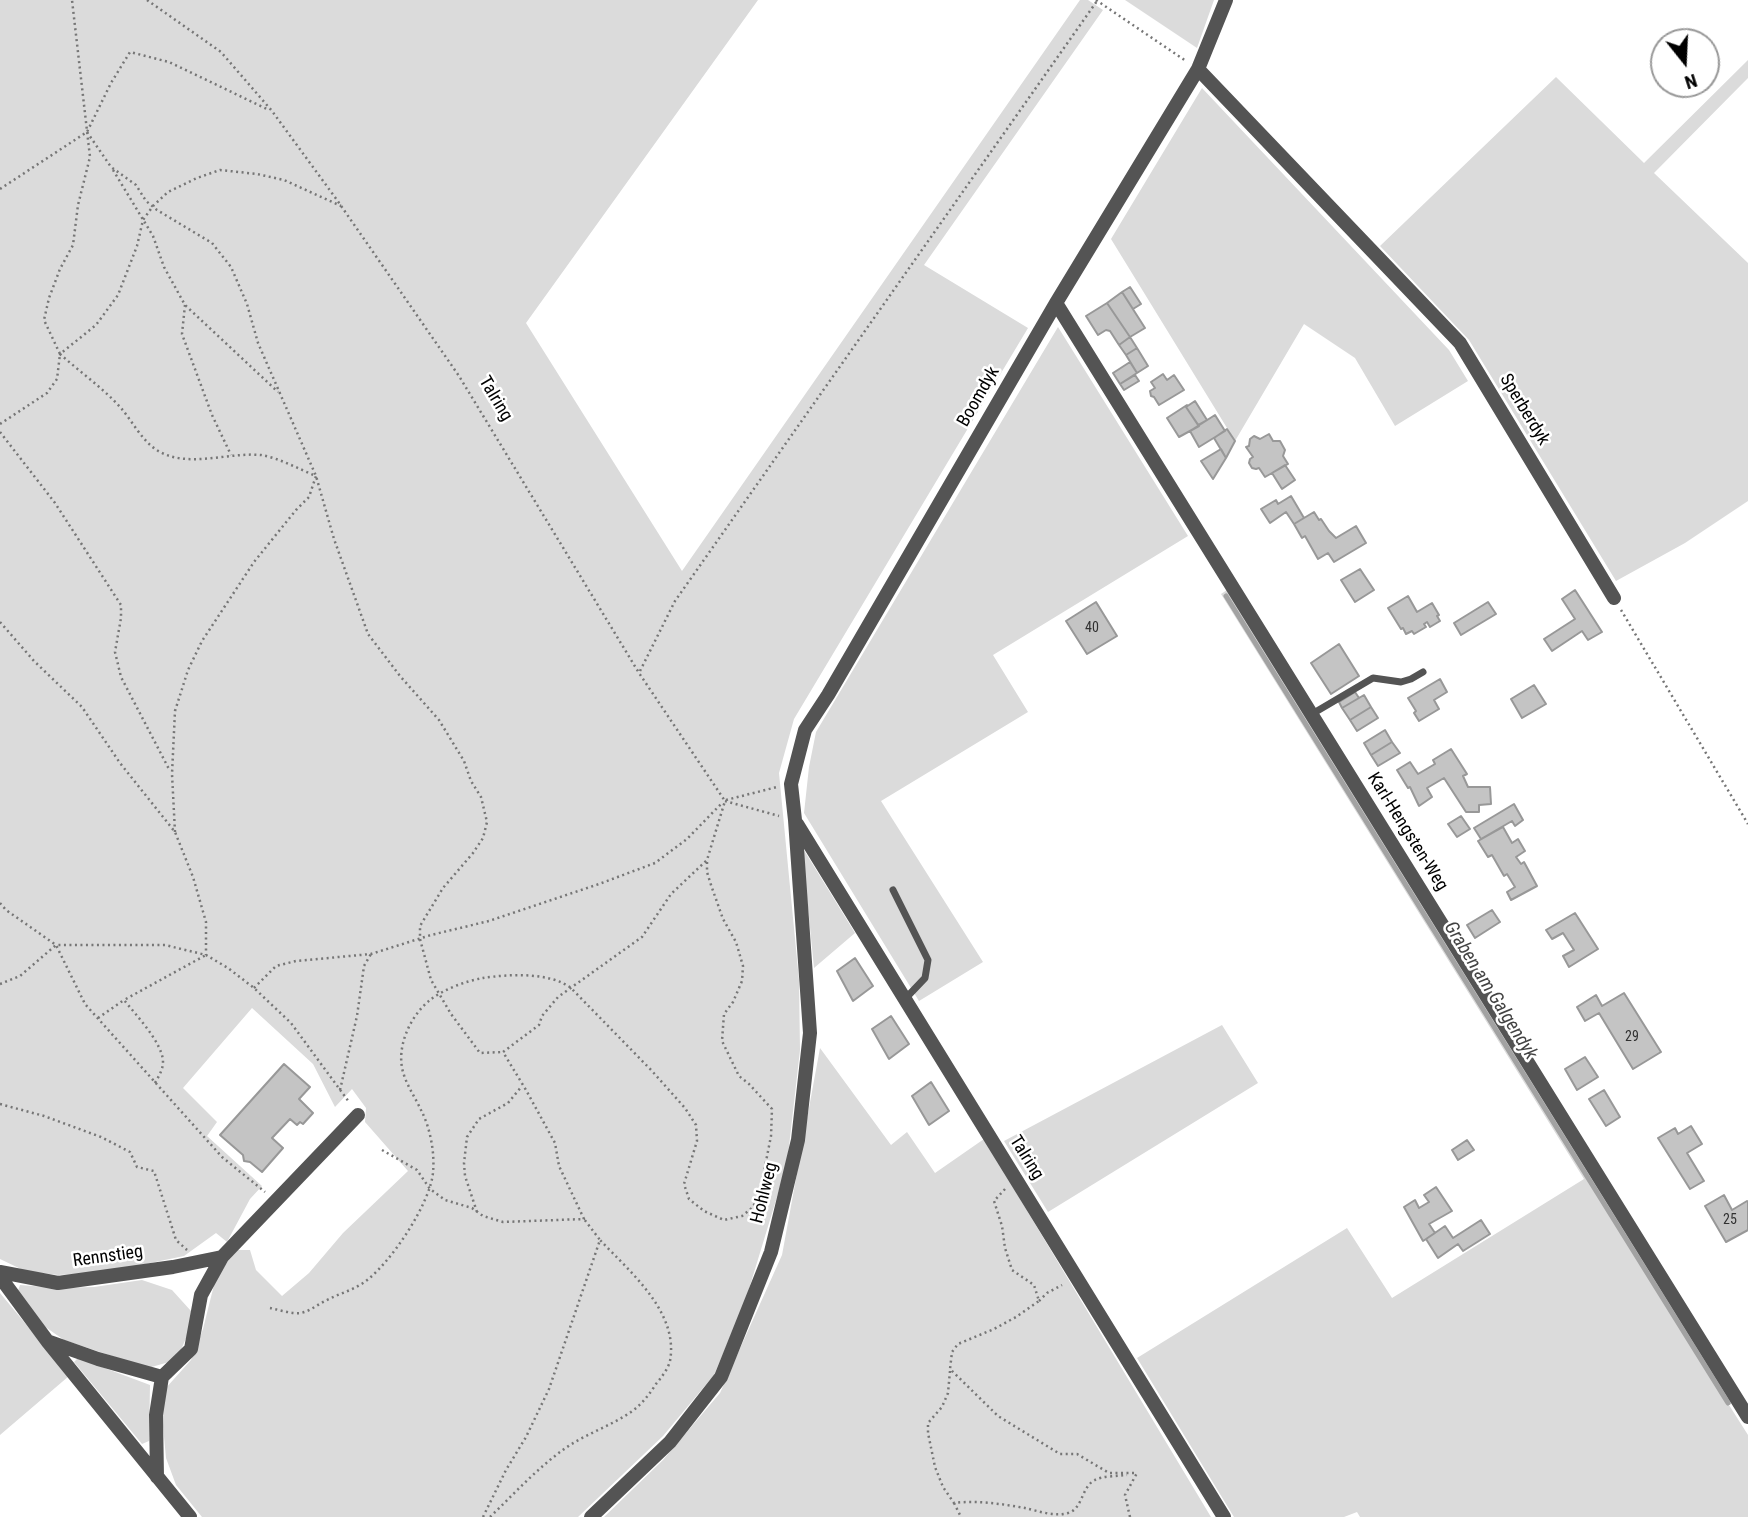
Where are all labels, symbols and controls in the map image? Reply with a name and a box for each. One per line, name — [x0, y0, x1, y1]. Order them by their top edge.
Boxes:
north arrow — [1650, 28, 1720, 98]
text: N — [1682, 69, 1700, 94]
street label: Boomdyk — [953, 363, 1005, 431]
street label: Sperberdyk — [1494, 370, 1554, 450]
street label: Talring — [473, 373, 517, 425]
house number: 40 — [1085, 620, 1099, 636]
street label: Karl-Hengsten-Weg — [1362, 769, 1452, 895]
water label: Graben am Galgendyk — [1438, 918, 1542, 1064]
house number: 29 — [1625, 1029, 1639, 1045]
street label: Talring — [1004, 1132, 1048, 1184]
street label: Hohlweg — [747, 1160, 783, 1226]
house number: 25 — [1723, 1212, 1737, 1228]
street label: Rennstieg — [72, 1241, 144, 1273]

